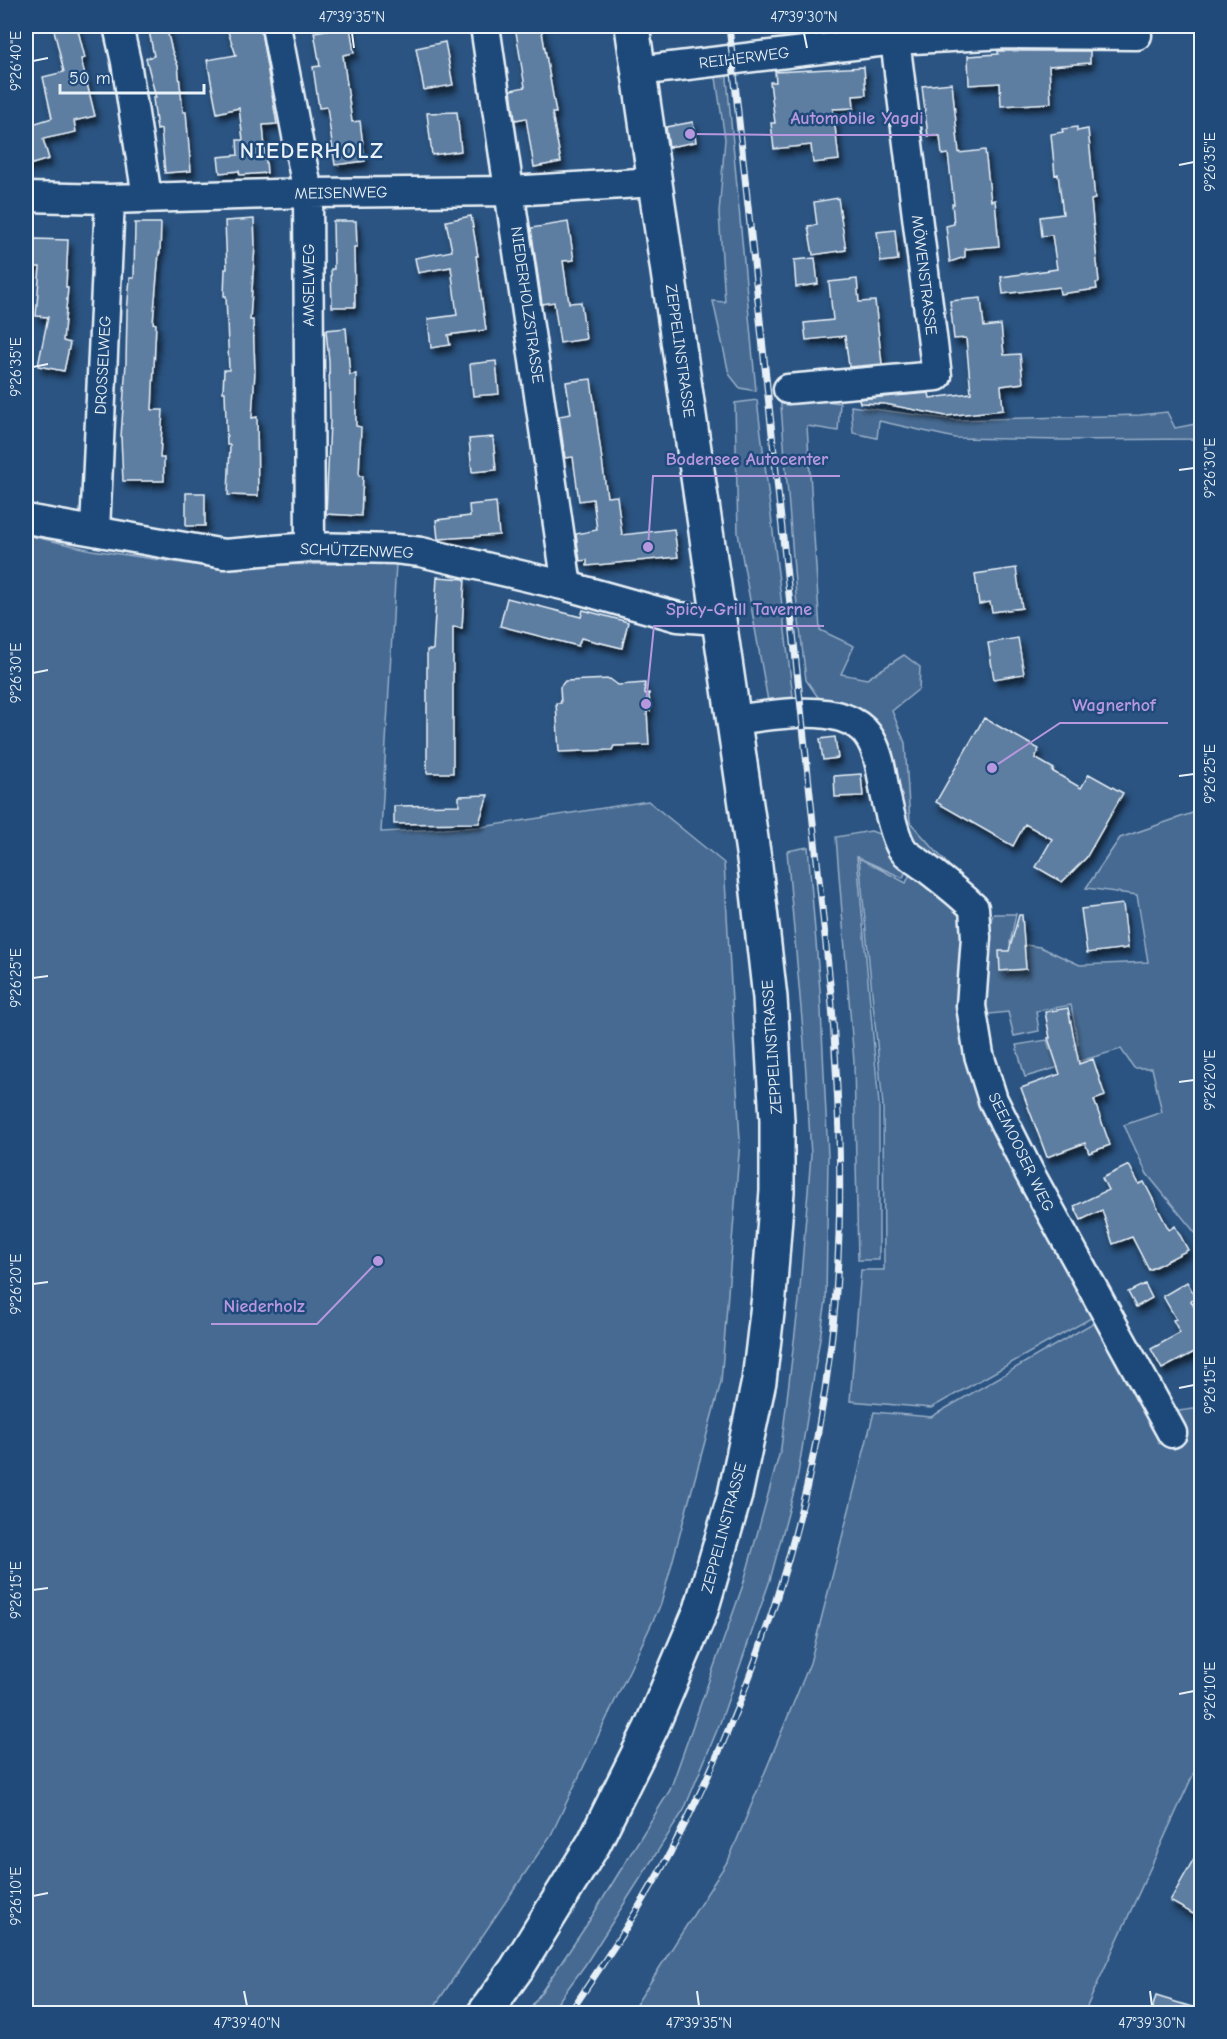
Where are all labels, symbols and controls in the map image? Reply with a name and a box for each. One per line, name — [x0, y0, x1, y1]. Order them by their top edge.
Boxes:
text: 47°39'35"N — [319, 8, 385, 26]
text: 47°39'30"N — [770, 8, 838, 26]
text: 9°26'40"E — [7, 31, 25, 91]
street label: REIHERWEG — [698, 44, 790, 72]
scale bar — [60, 57, 204, 95]
text: 50 m — [69, 68, 111, 89]
callout: Automobile Yagdi — [779, 99, 936, 135]
text: Automobile Yagdi — [790, 108, 924, 129]
text: 9°26'35"E — [1201, 132, 1219, 192]
district label: NIEDERHOLZ — [240, 138, 384, 164]
street label: MEISENWEG — [294, 183, 388, 203]
street label: MÖWENSTRASSE — [908, 214, 940, 336]
street label: NIEDERHOLZSTRASSE — [507, 225, 547, 385]
street label: AMSELWEG — [300, 243, 318, 327]
street label: ZEPPELINSTRASSE — [662, 283, 698, 419]
street label: DROSSELWEG — [91, 315, 115, 415]
text: 9°26'35"E — [7, 337, 25, 397]
text: 9°26'30"E — [1201, 438, 1219, 498]
callout: Bodensee Autocenter — [653, 440, 840, 476]
text: Bodensee Autocenter — [666, 449, 829, 470]
street label: SCHÜTZENWEG — [300, 540, 414, 562]
callout: Spicy-Grill Taverne — [654, 590, 824, 626]
text: Spicy-Grill Taverne — [666, 599, 812, 620]
text: 9°26'30"E — [7, 643, 25, 703]
callout: Wagnerhof — [1060, 687, 1168, 723]
text: Wagnerhof — [1072, 695, 1157, 716]
text: 9°26'25"E — [1201, 744, 1219, 804]
text: 9°26'25"E — [7, 948, 25, 1008]
street label: ZEPPELINSTRASSE — [758, 979, 786, 1115]
text: 9°26'20"E — [1201, 1050, 1219, 1110]
street label: SEEMOOSER WEG — [984, 1090, 1058, 1214]
text: 9°26'20"E — [7, 1254, 25, 1314]
callout: Niederholz — [211, 1288, 317, 1324]
text: Niederholz — [223, 1296, 305, 1317]
text: 9°26'15"E — [1201, 1356, 1219, 1414]
street label: ZEPPELINSTRASSE — [698, 1460, 750, 1595]
text: 9°26'15"E — [7, 1561, 25, 1619]
text: 9°26'10"E — [1201, 1662, 1219, 1720]
text: 9°26'10"E — [7, 1867, 25, 1925]
text: 47°39'40"N — [214, 2014, 280, 2032]
text: 47°39'35"N — [666, 2014, 732, 2032]
text: 47°39'30"N — [1118, 2014, 1186, 2032]

